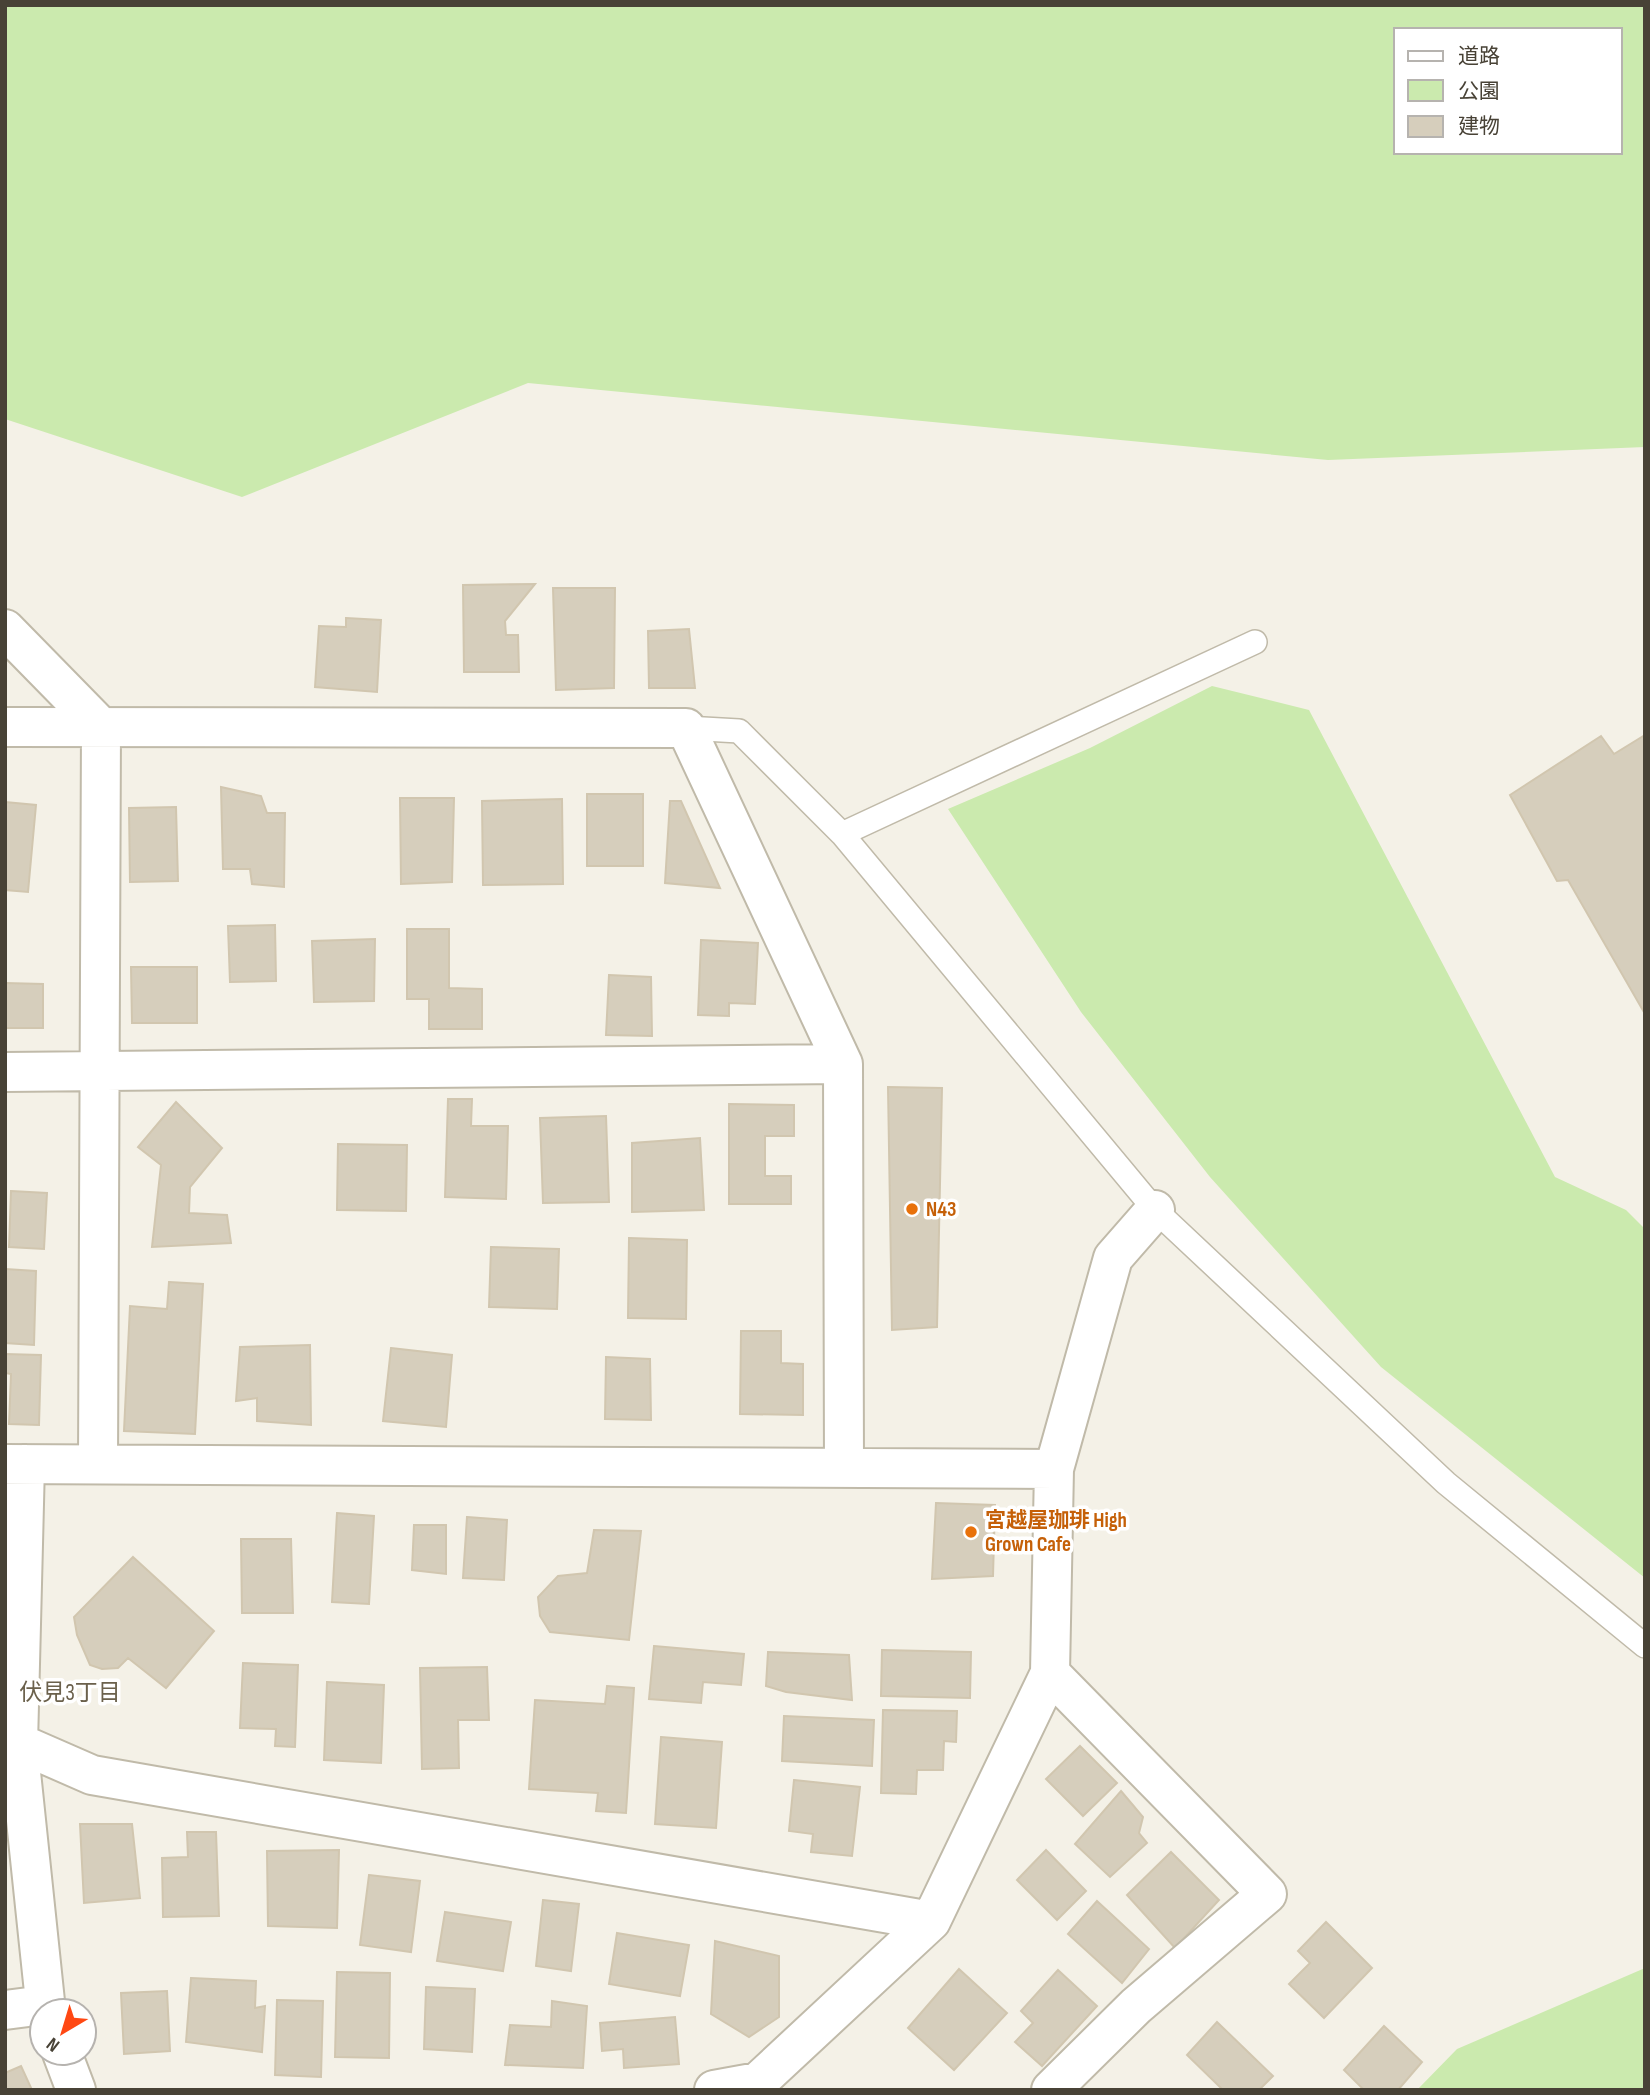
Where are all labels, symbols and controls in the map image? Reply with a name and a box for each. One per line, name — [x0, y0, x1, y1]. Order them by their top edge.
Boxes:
legend — [1394, 28, 1622, 154]
text: 道路 — [1458, 44, 1500, 69]
text: 公園 — [1458, 79, 1500, 104]
text: 建物 — [1458, 114, 1500, 139]
place label: N43 — [926, 1197, 956, 1222]
marker: N43 — [904, 1201, 920, 1217]
place label: 宮越屋珈琲 High Grown Cafe — [985, 1508, 1127, 1557]
marker: 宮越屋珈琲 High Grown Cafe — [963, 1524, 979, 1540]
district label: 伏見3丁目 — [19, 1679, 121, 1707]
north arrow — [28, 1997, 98, 2067]
text: N — [42, 2032, 65, 2056]

